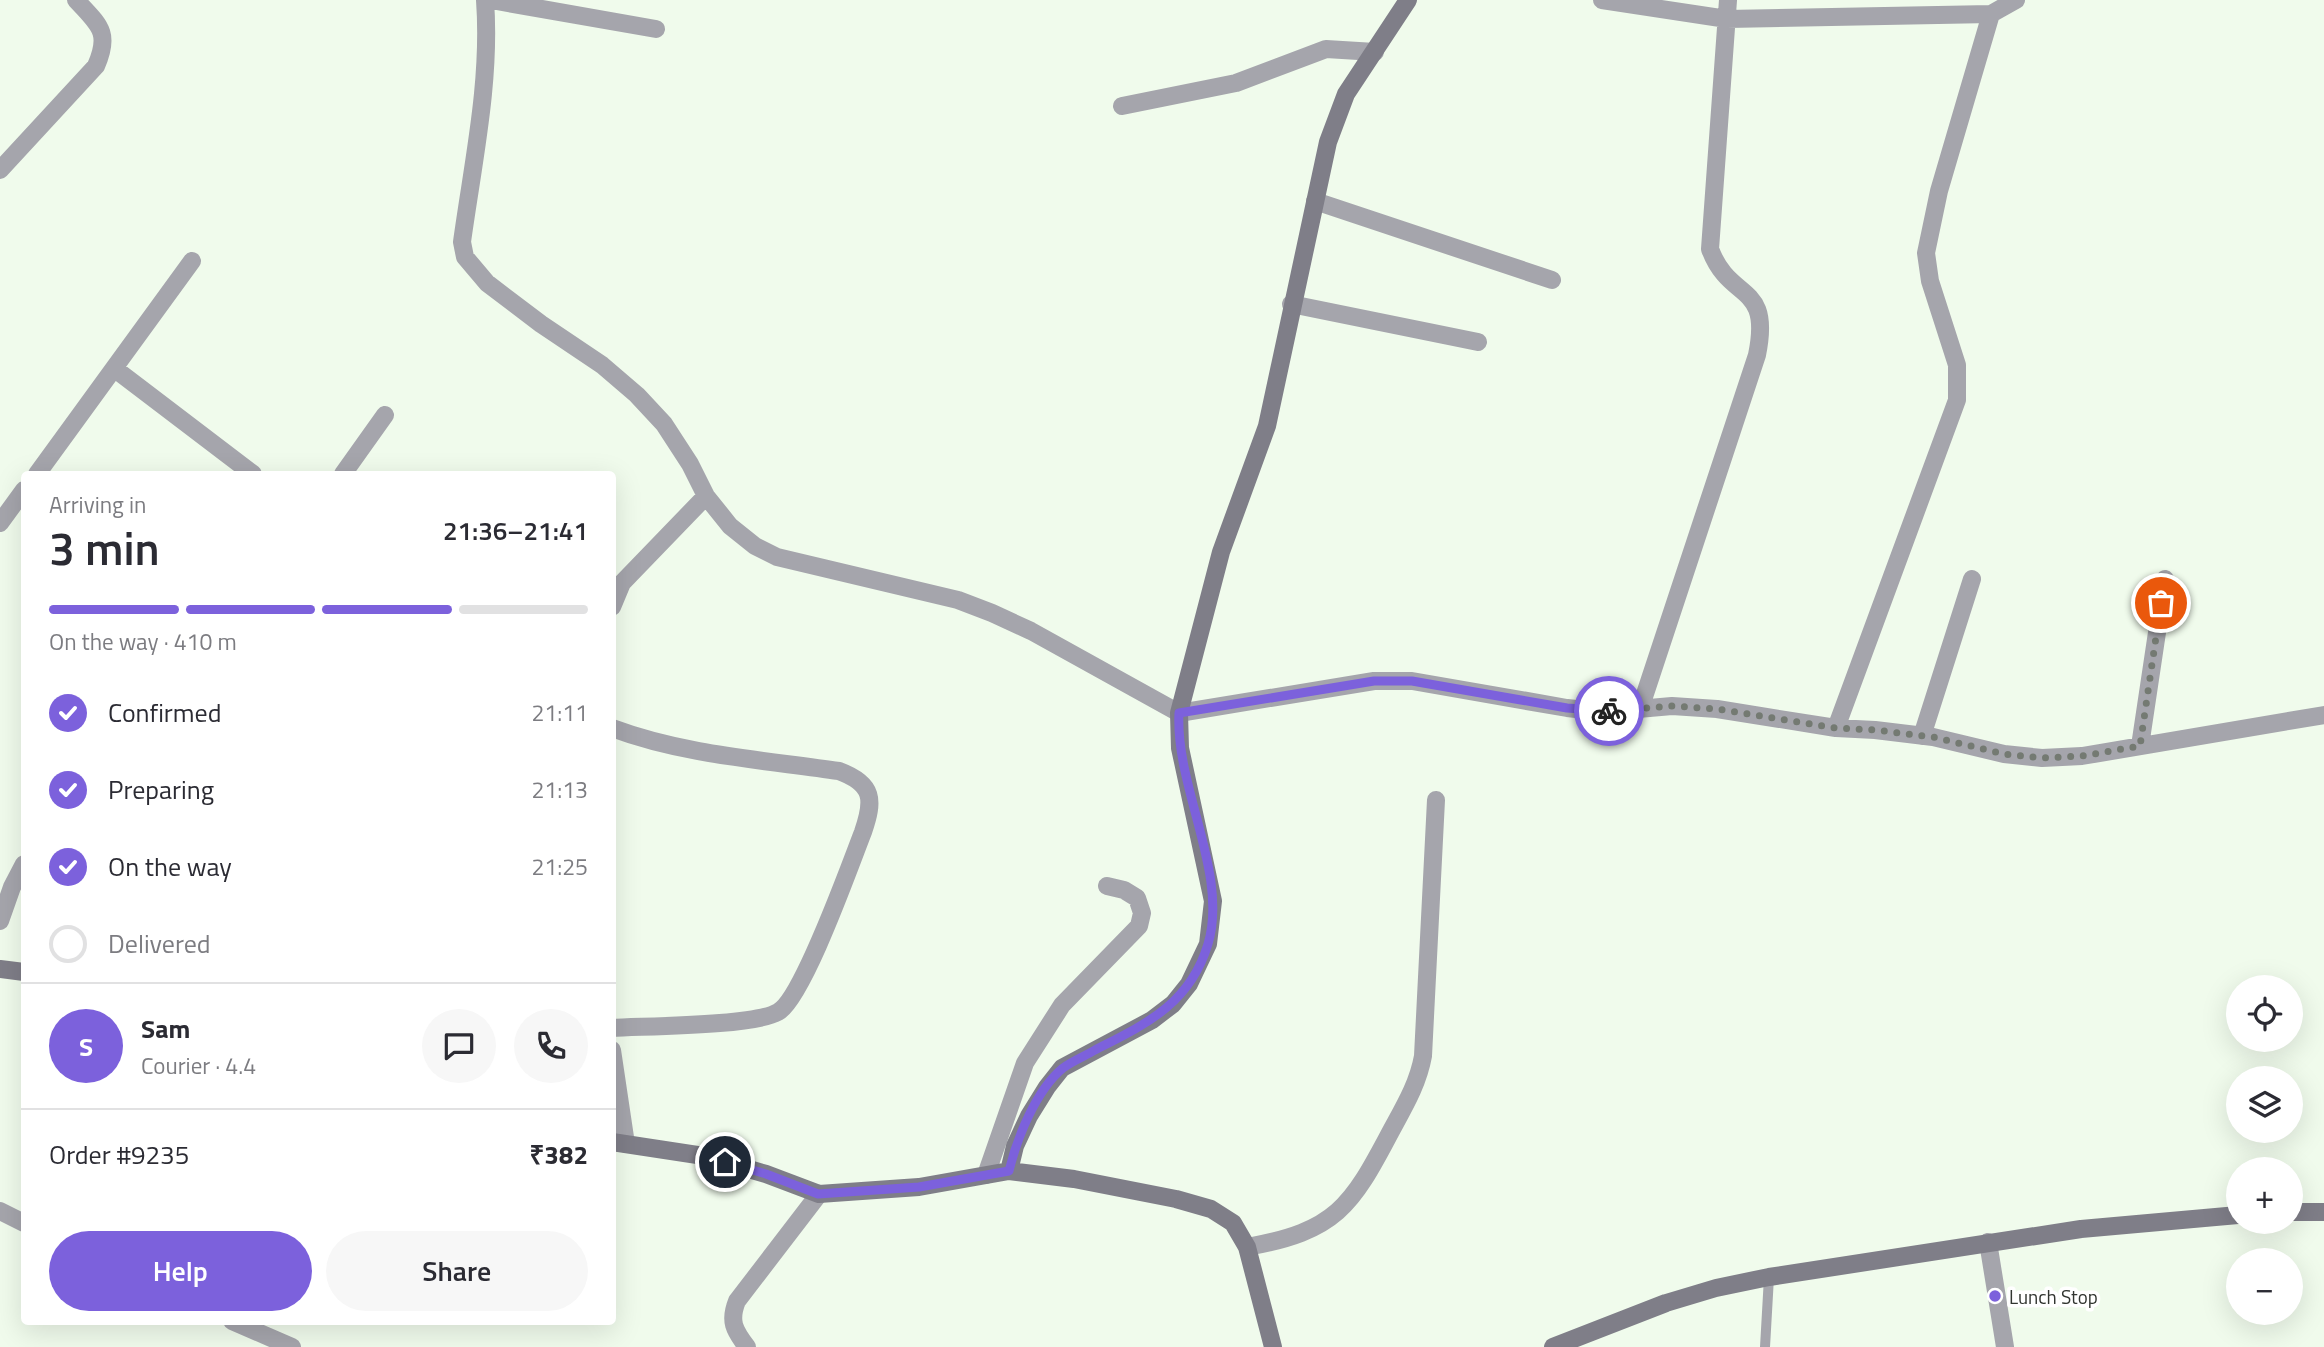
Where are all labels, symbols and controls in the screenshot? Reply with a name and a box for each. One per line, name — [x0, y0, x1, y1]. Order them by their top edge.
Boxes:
text: Arriving in — [49, 487, 146, 522]
text: 21:36–21:41 — [443, 511, 588, 550]
text: 3 min — [49, 513, 160, 583]
pin — [2131, 573, 2191, 633]
icon: bag — [2142, 584, 2180, 622]
text: On the way · 410 m — [49, 624, 237, 659]
courier — [1574, 676, 1644, 746]
icon: bike — [1590, 692, 1628, 730]
text: Confirmed — [108, 693, 222, 732]
icon: check — [49, 694, 87, 732]
text: 21:11 — [531, 695, 588, 730]
text: Preparing — [108, 770, 214, 809]
icon: check — [49, 771, 87, 809]
text: 21:13 — [531, 772, 588, 807]
text: On the way — [108, 847, 232, 886]
icon: check — [49, 848, 87, 886]
text: 21:25 — [531, 849, 588, 884]
text: Delivered — [108, 924, 211, 963]
map controls — [2226, 975, 2303, 1325]
button: locate — [2226, 975, 2303, 1052]
text: Sam — [141, 1009, 190, 1048]
button: chat — [422, 1009, 496, 1083]
button: phone — [514, 1009, 588, 1083]
text: S — [79, 1027, 93, 1066]
text: Courier · 4.4 — [141, 1048, 256, 1083]
button: layers — [2226, 1066, 2303, 1143]
pin — [695, 1132, 755, 1192]
text: Order #9235 — [49, 1135, 189, 1174]
text: ₹382 — [529, 1135, 588, 1174]
icon: home — [706, 1143, 744, 1181]
button: + — [2226, 1157, 2303, 1234]
button: Help — [49, 1231, 312, 1311]
button: Share — [326, 1231, 588, 1311]
button: − — [2226, 1248, 2303, 1325]
place label: Lunch Stop — [2009, 1282, 2098, 1311]
marker: Lunch Stop — [1987, 1288, 2003, 1304]

